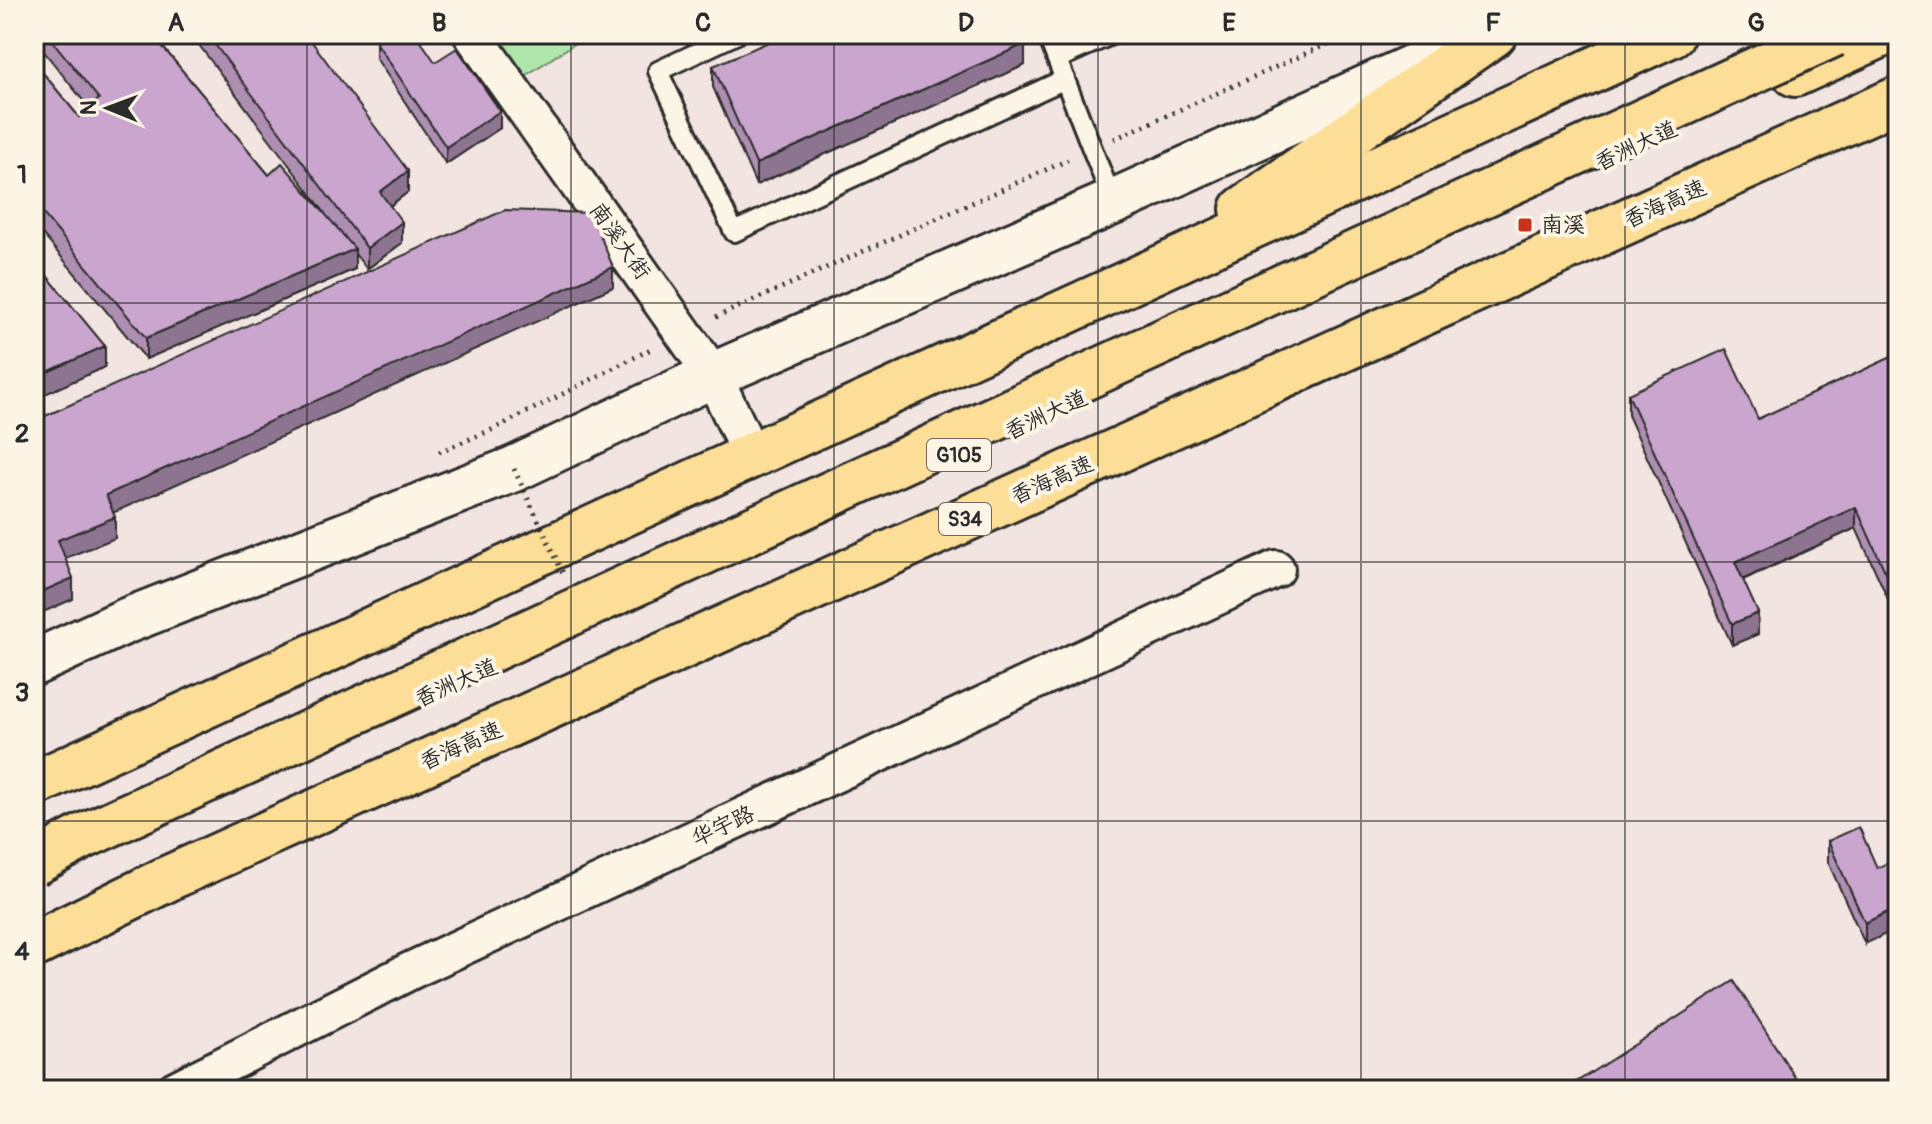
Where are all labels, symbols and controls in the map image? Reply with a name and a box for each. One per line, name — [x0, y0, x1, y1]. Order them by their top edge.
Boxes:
text: A — [168, 7, 185, 39]
text: B — [432, 7, 446, 39]
text: C — [695, 7, 711, 39]
text: D — [958, 7, 974, 39]
text: E — [1222, 7, 1236, 39]
text: F — [1485, 7, 1501, 39]
text: G — [1747, 7, 1765, 39]
north arrow — [68, 68, 148, 148]
text: N — [75, 100, 103, 115]
street label: 香洲大道 — [1590, 115, 1682, 177]
text: 1 — [17, 159, 27, 191]
street label: 香海高速 — [1619, 173, 1711, 235]
street label: 南溪大街 — [583, 197, 657, 285]
place label: 南溪 — [1541, 211, 1585, 239]
marker: 南溪 — [1516, 216, 1534, 234]
street label: 香洲大道 — [1000, 384, 1092, 446]
text: 2 — [15, 418, 29, 450]
road number: G105 — [927, 439, 991, 471]
street label: 香海高速 — [1006, 449, 1098, 511]
road number: S34 — [939, 503, 991, 535]
street label: 香洲大道 — [410, 652, 502, 714]
text: 3 — [15, 677, 29, 709]
street label: 香海高速 — [415, 715, 507, 777]
street label: 华宇路 — [687, 799, 759, 853]
text: 4 — [14, 936, 30, 968]

